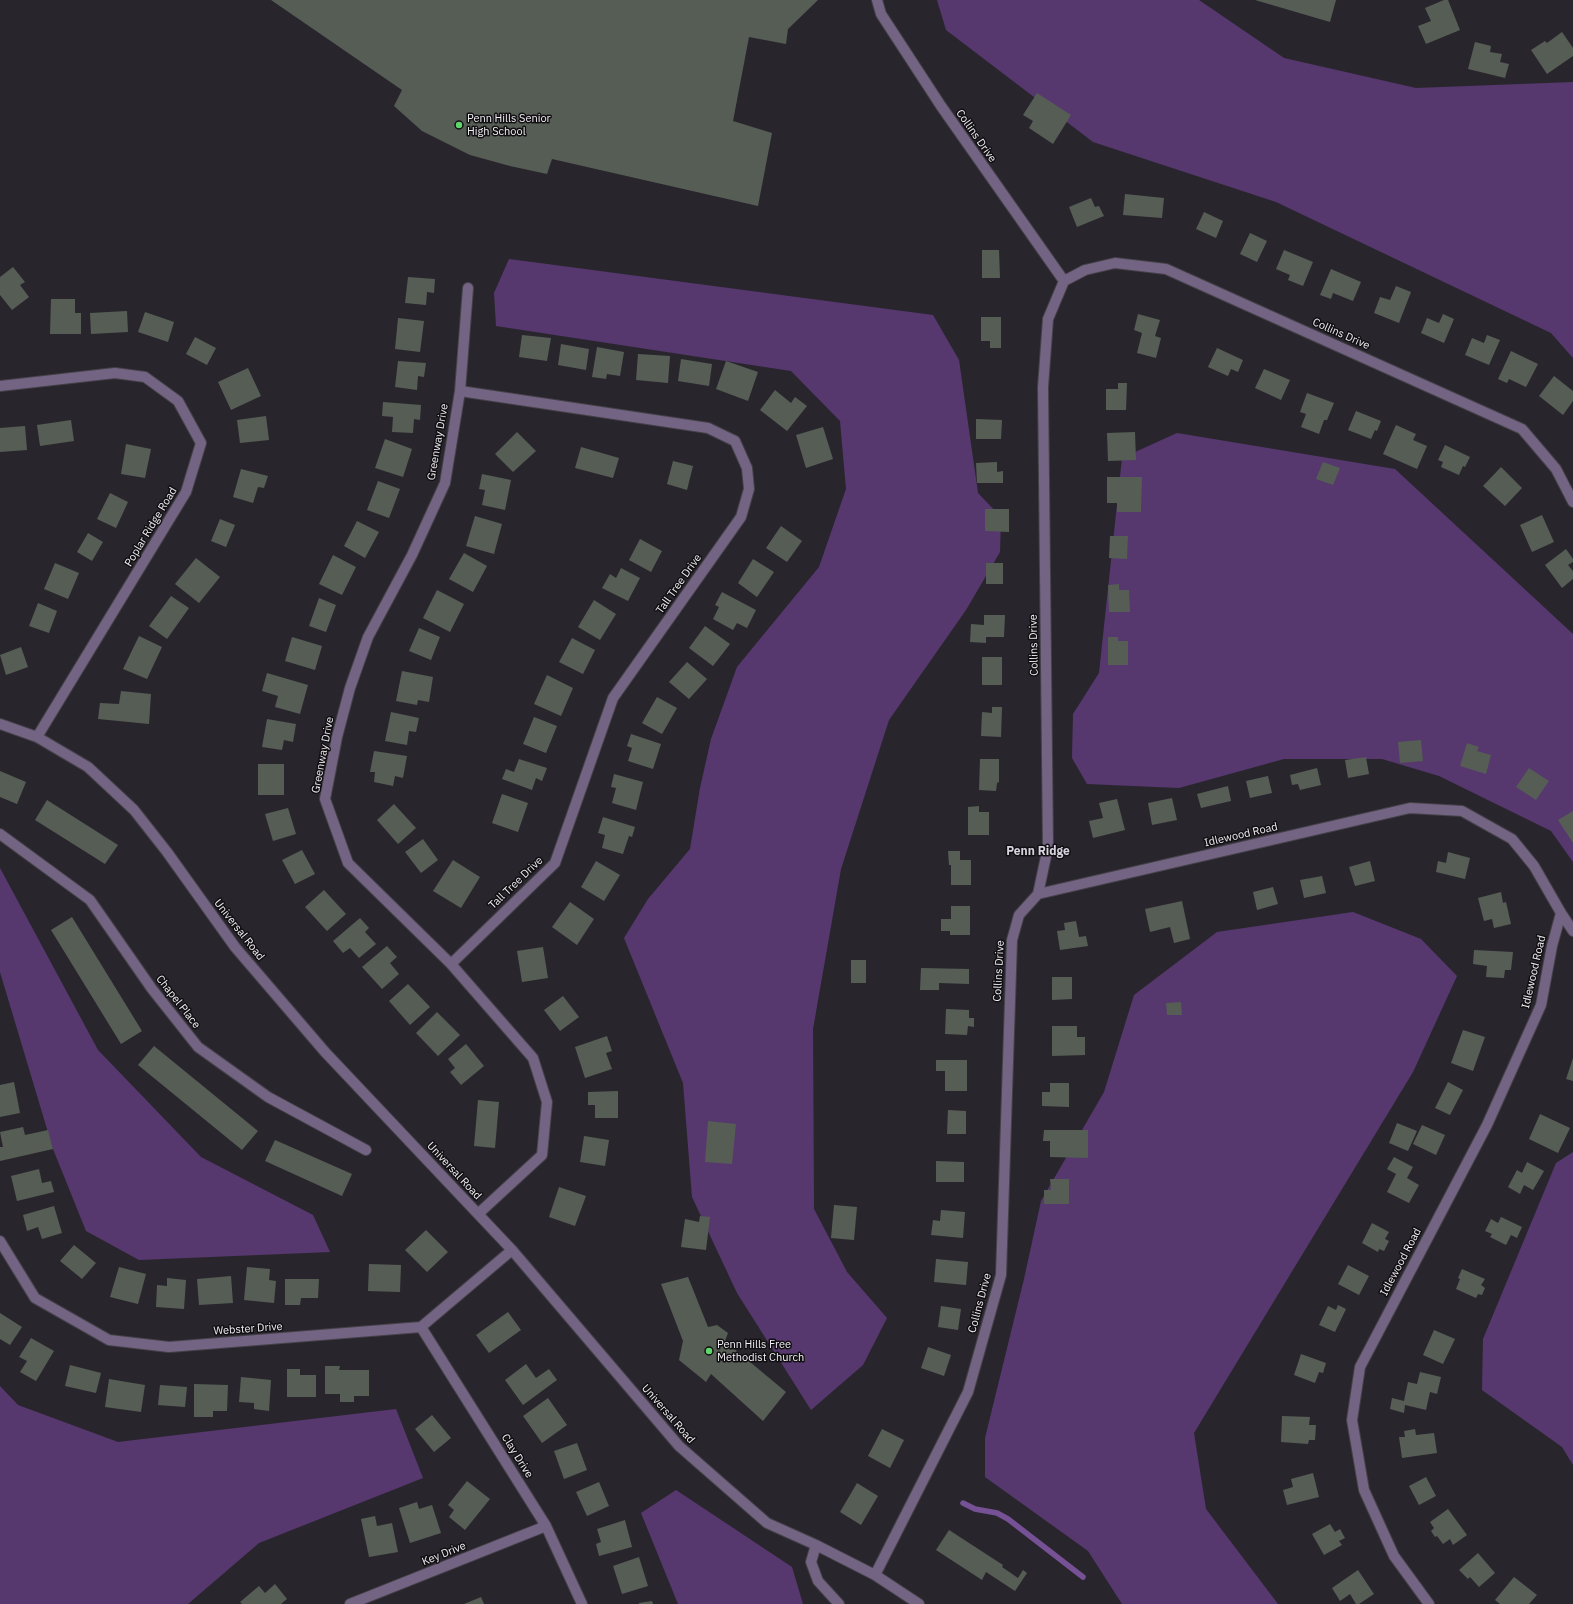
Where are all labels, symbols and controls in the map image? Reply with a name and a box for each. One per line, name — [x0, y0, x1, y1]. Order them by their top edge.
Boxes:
street label: Collins Drive — [953, 107, 999, 165]
place label: Penn Hills Senior High School — [467, 112, 551, 138]
marker: Penn Hills Senior High School — [454, 120, 464, 130]
street label: Collins Drive — [1310, 315, 1372, 353]
street label: Greenway Drive — [425, 403, 451, 481]
street label: Poplar Ridge Road — [122, 485, 180, 569]
street label: Tall Tree Drive — [654, 552, 704, 616]
street label: Collins Drive — [1027, 614, 1041, 676]
street label: Greenway Drive — [309, 716, 337, 794]
street label: Idlewood Road — [1203, 820, 1279, 850]
district label: Penn Ridge — [1006, 845, 1070, 859]
street label: Tall Tree Drive — [486, 854, 546, 912]
street label: Universal Road — [211, 897, 267, 963]
street label: Idlewood Road — [1519, 934, 1549, 1010]
street label: Collins Drive — [991, 940, 1007, 1002]
street label: Chapel Place — [153, 973, 203, 1031]
street label: Universal Road — [424, 1139, 484, 1203]
street label: Idlewood Road — [1378, 1226, 1424, 1298]
street label: Collins Drive — [966, 1272, 994, 1334]
street label: Webster Drive — [213, 1320, 283, 1338]
place label: Penn Hills Free Methodist Church — [717, 1338, 804, 1364]
marker: Penn Hills Free Methodist Church — [704, 1346, 714, 1356]
street label: Universal Road — [639, 1382, 697, 1446]
street label: Clay Drive — [498, 1432, 536, 1480]
street label: Key Drive — [420, 1539, 468, 1569]

